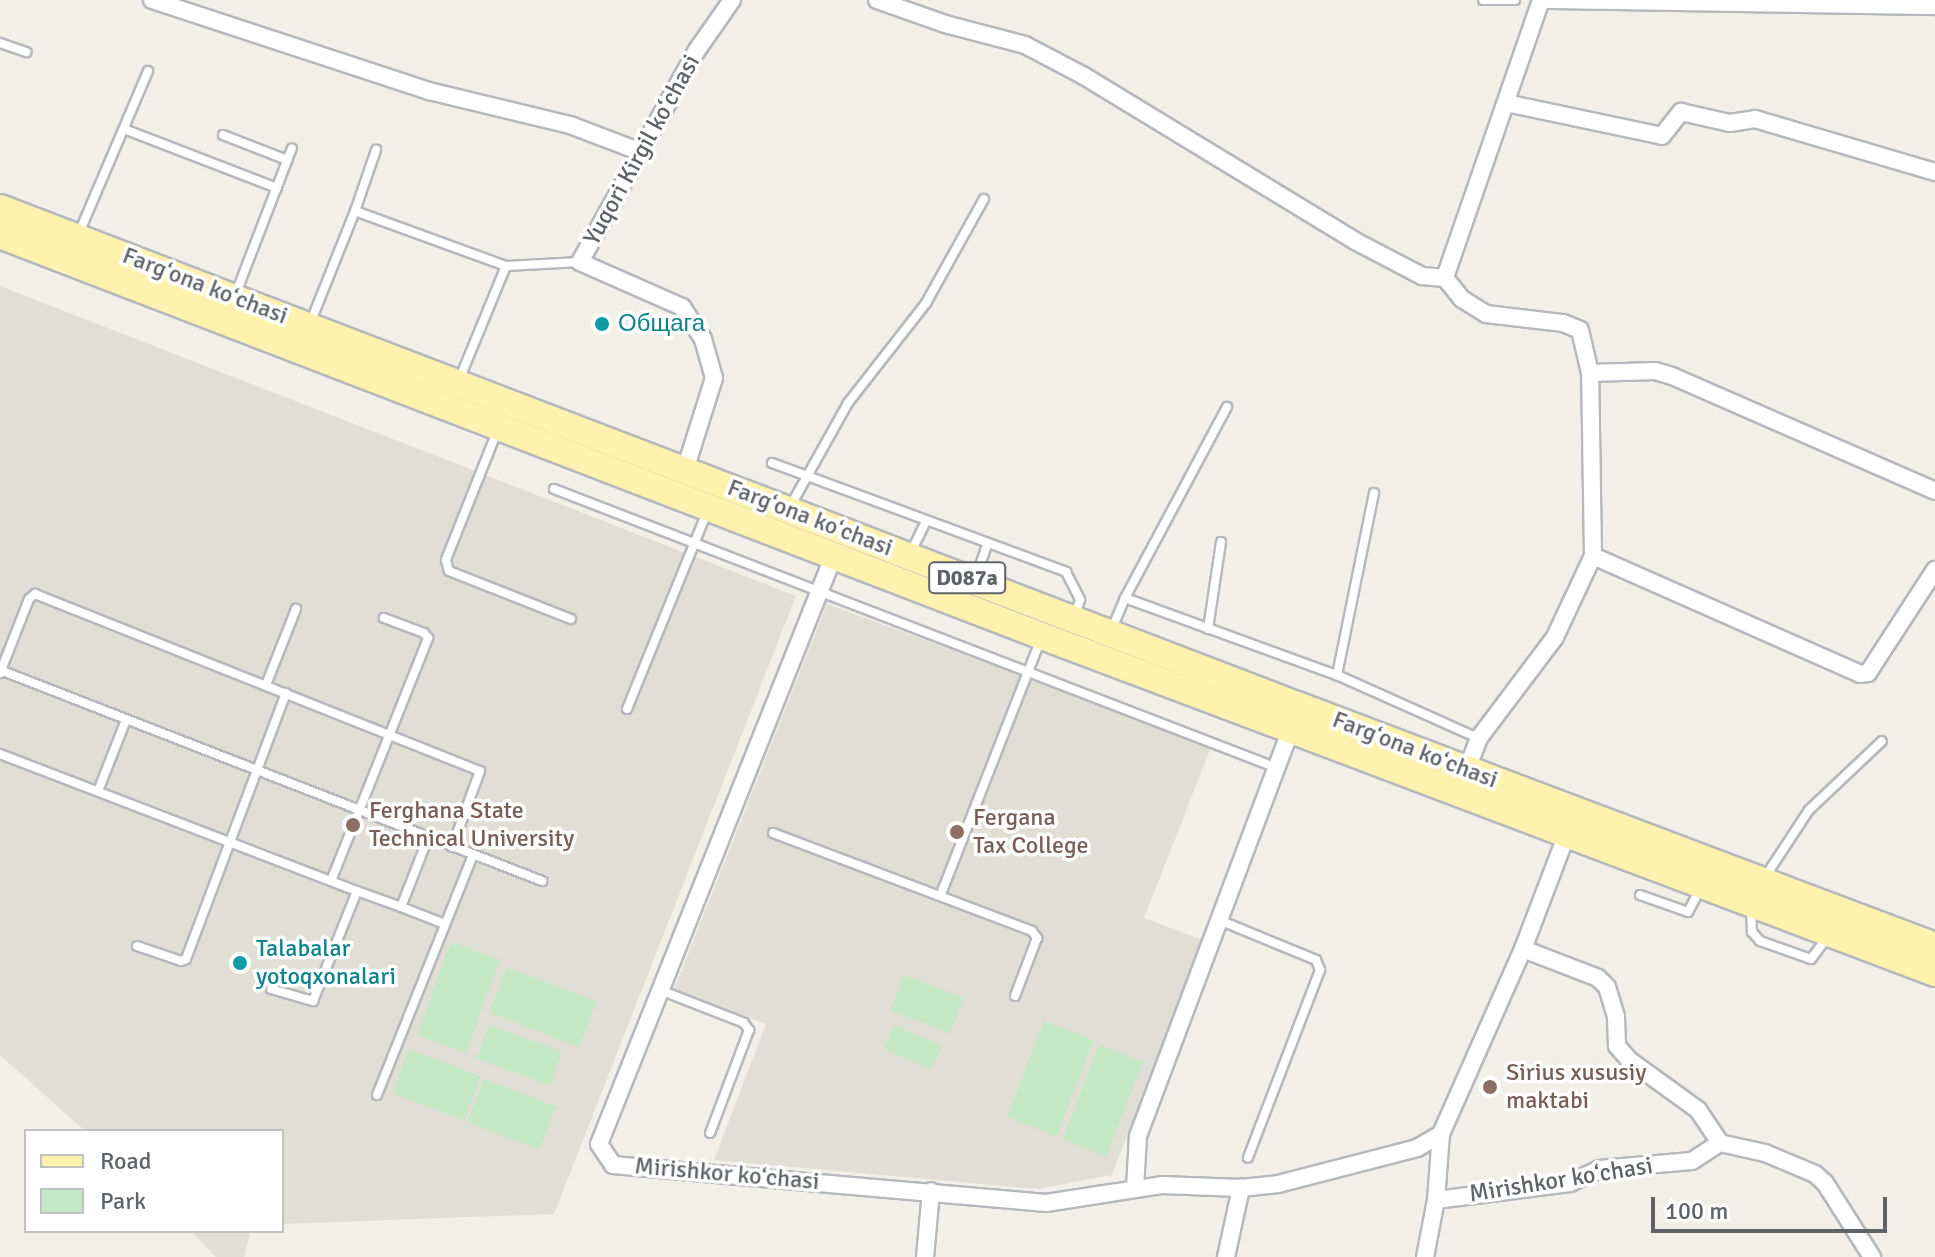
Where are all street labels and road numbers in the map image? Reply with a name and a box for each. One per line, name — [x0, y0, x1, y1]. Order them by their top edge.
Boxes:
street label: Yuqori Kirgil koʻchasi — [578, 50, 706, 250]
street label: Fargʻona koʻchasi — [118, 241, 292, 331]
street label: Fargʻona koʻchasi — [723, 473, 897, 563]
road number: D087a — [927, 560, 1007, 596]
street label: Fargʻona koʻchasi — [1328, 705, 1502, 795]
street label: Mirishkor koʻchasi — [1467, 1151, 1655, 1209]
street label: Mirishkor koʻchasi — [633, 1152, 821, 1196]

